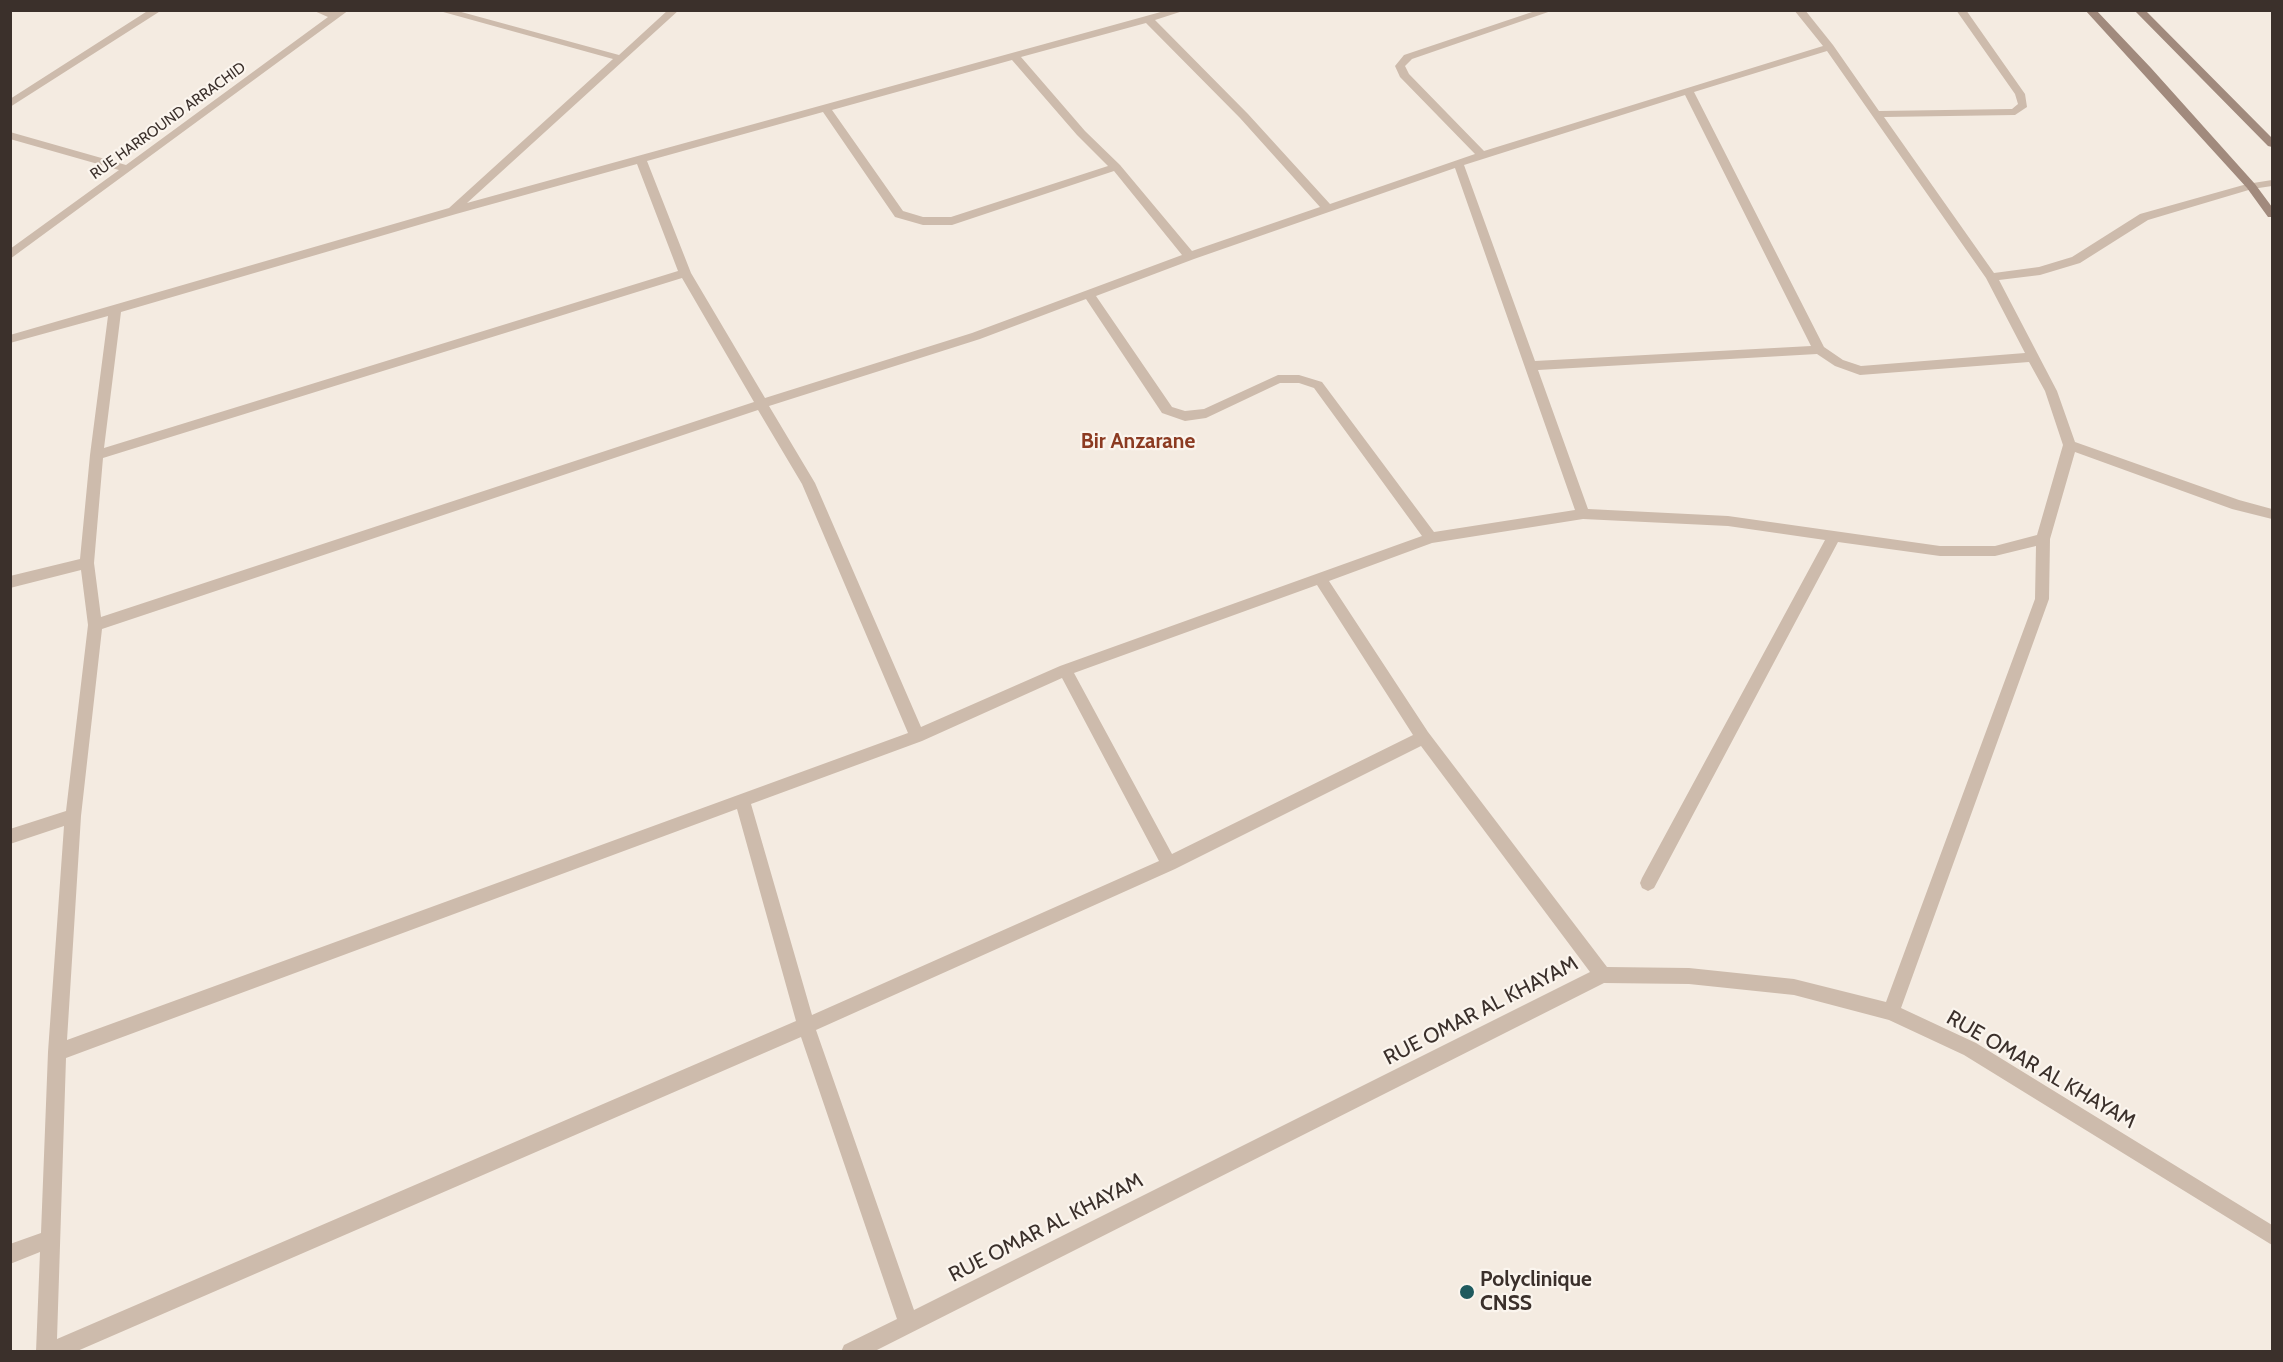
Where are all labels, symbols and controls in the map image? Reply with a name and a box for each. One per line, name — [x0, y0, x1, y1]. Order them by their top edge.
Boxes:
street label: RUE HARROUND ARRACHID — [87, 59, 249, 183]
district label: Bir Anzarane — [1081, 429, 1195, 455]
street label: RUE OMAR AL KHAYAM — [1380, 951, 1582, 1071]
street label: RUE OMAR AL KHAYAM — [1942, 1005, 2140, 1135]
street label: RUE OMAR AL KHAYAM — [945, 1168, 1147, 1288]
place label: Polyclinique CNSS — [1480, 1267, 1592, 1317]
marker: Polyclinique CNSS — [1458, 1283, 1476, 1301]

